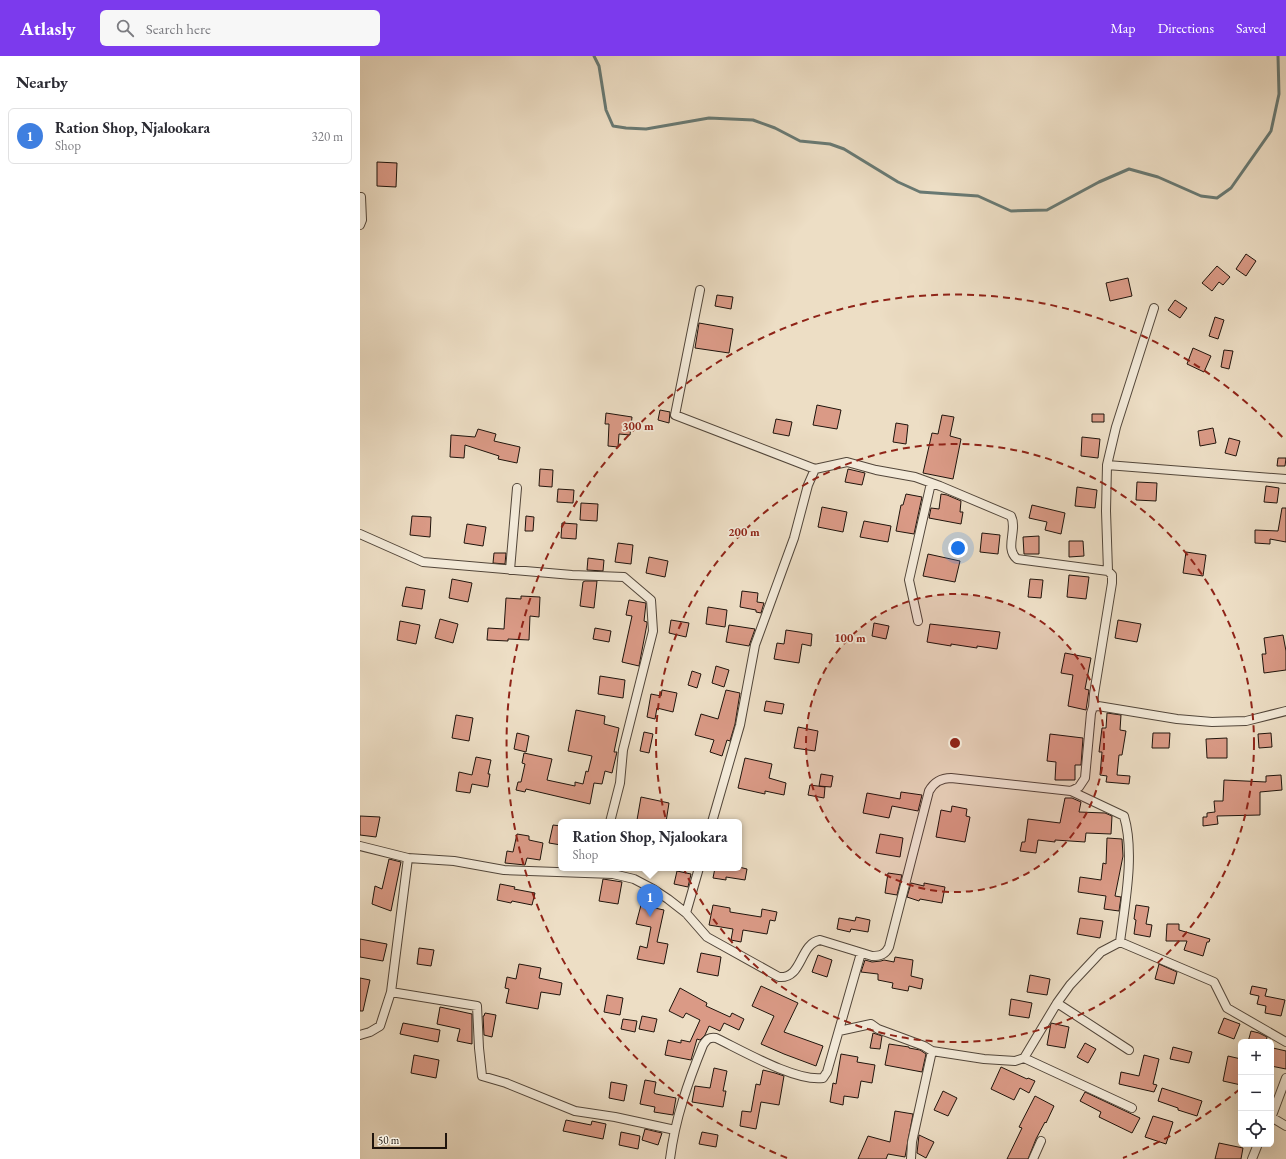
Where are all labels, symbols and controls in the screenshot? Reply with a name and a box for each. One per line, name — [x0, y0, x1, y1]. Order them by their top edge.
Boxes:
search box — [100, 10, 380, 46]
text: Atlasly — [20, 16, 76, 41]
icon: search — [114, 17, 136, 39]
text: Search here — [146, 19, 211, 38]
text: Map — [1110, 19, 1136, 37]
text: Directions — [1158, 19, 1214, 37]
text: Saved — [1236, 19, 1266, 37]
text: Nearby — [16, 71, 68, 93]
text: Ration Shop, Njalookara — [55, 118, 210, 137]
text: 1 — [27, 128, 33, 145]
text: 320 m — [312, 128, 343, 145]
text: Shop — [55, 137, 81, 154]
text: 300 m — [622, 418, 654, 434]
text: 200 m — [728, 524, 760, 540]
your location — [948, 538, 968, 558]
text: 100 m — [834, 630, 866, 646]
centre of rings — [948, 736, 962, 750]
popup — [558, 819, 742, 871]
text: Ration Shop, Njalookara — [572, 827, 728, 846]
text: Shop — [572, 846, 598, 863]
pin: 1 — [637, 884, 663, 917]
map controls — [1238, 1039, 1274, 1147]
button: + — [1238, 1039, 1274, 1075]
button: − — [1238, 1075, 1274, 1111]
button: locate — [1238, 1111, 1274, 1147]
scale bar — [372, 1131, 447, 1150]
text: 50 m — [378, 1133, 399, 1147]

